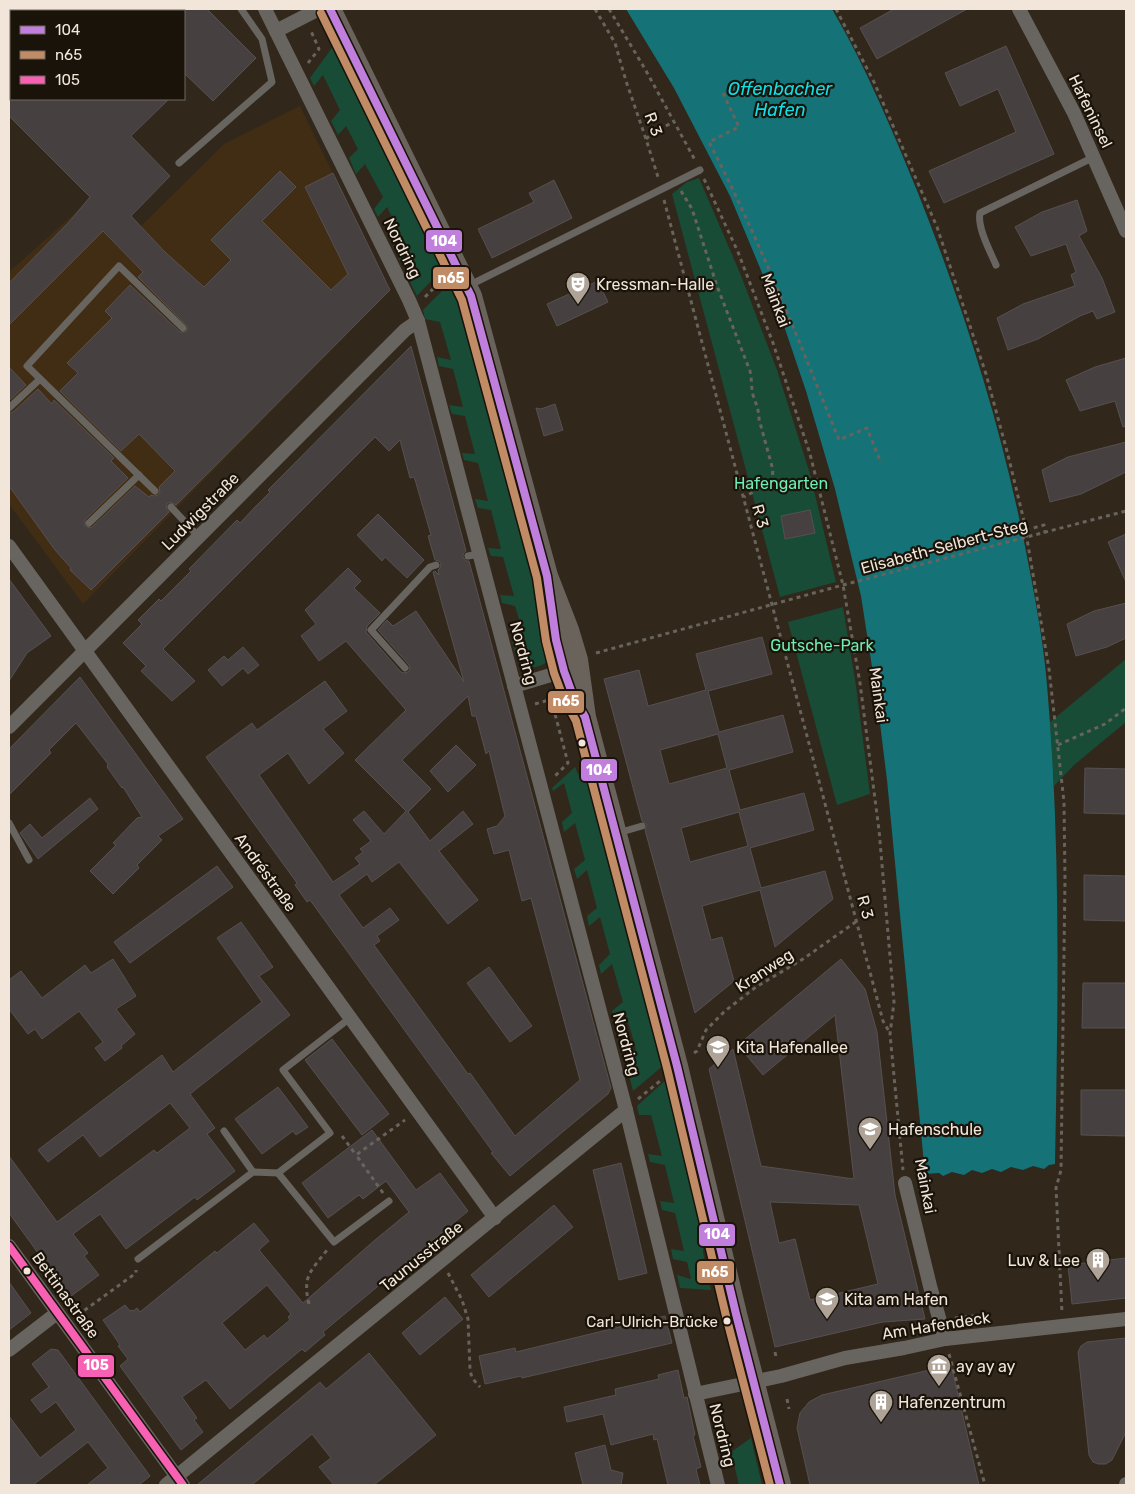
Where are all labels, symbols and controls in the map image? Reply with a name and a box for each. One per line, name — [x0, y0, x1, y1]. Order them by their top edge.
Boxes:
legend — [10, 10, 185, 100]
text: 104 — [55, 21, 80, 39]
text: n65 — [55, 46, 82, 64]
text: 105 — [55, 71, 80, 89]
street label: Hafeninsel — [1065, 71, 1116, 151]
water label: Offenbacher Hafen — [728, 78, 833, 121]
street label: R 3 — [640, 110, 667, 139]
street label: Nordring — [380, 215, 425, 282]
line badge: 104 — [425, 229, 463, 253]
text: 104 — [431, 233, 457, 250]
line badge: n65 — [432, 266, 470, 290]
text: n65 — [437, 270, 465, 287]
theatre icon: Kressman-Halle — [565, 271, 591, 305]
street label: Mainkai — [757, 271, 794, 330]
place label: Kressman-Halle — [596, 275, 714, 294]
street label: Ludwigstraße — [158, 469, 243, 554]
park label: Hafengarten — [734, 474, 828, 493]
street label: R 3 — [748, 502, 773, 530]
street label: Elisabeth-Selbert-Steg — [859, 515, 1030, 578]
street label: Nordring — [506, 619, 541, 687]
park label: Gutsche-Park — [770, 636, 874, 655]
street label: Mainkai — [865, 666, 892, 724]
line badge: n65 — [547, 690, 585, 714]
text: n65 — [552, 693, 580, 710]
unlabelled marker — [577, 738, 587, 748]
line badge: 104 — [580, 758, 618, 782]
text: 104 — [586, 762, 612, 779]
street label: Andréstraße — [231, 829, 300, 915]
street label: R 3 — [853, 893, 878, 921]
street label: Kranweg — [732, 945, 797, 996]
street label: Nordring — [609, 1010, 644, 1078]
school or university icon: Kita Hafenallee — [705, 1034, 731, 1068]
place label: Kita Hafenallee — [736, 1038, 848, 1057]
school or university icon: Hafenschule — [857, 1116, 883, 1150]
place label: Hafenschule — [888, 1120, 982, 1139]
street label: Mainkai — [911, 1157, 940, 1215]
street label: Taunusstraße — [376, 1217, 467, 1296]
line badge: 104 — [698, 1223, 736, 1247]
text: 104 — [704, 1226, 730, 1243]
building icon: Luv & Lee — [1085, 1247, 1111, 1281]
street label: Bettinastraße — [28, 1248, 103, 1342]
place label: Luv & Lee — [1007, 1251, 1080, 1270]
line badge: n65 — [696, 1260, 735, 1284]
text: n65 — [701, 1264, 729, 1281]
unlabelled marker — [22, 1266, 32, 1276]
school or university icon: Kita am Hafen — [814, 1286, 840, 1320]
place label: Kita am Hafen — [844, 1290, 948, 1309]
street label: Am Hafendeck — [881, 1307, 992, 1343]
place label: Carl-Ulrich-Brücke — [586, 1313, 718, 1331]
marker: Carl-Ulrich-Brücke — [722, 1316, 732, 1326]
museum icon: ay ay ay — [926, 1353, 952, 1387]
line badge: 105 — [77, 1354, 115, 1378]
text: 105 — [83, 1357, 109, 1374]
place label: ay ay ay — [956, 1357, 1016, 1376]
building icon: Hafenzentrum — [868, 1389, 894, 1423]
place label: Hafenzentrum — [898, 1393, 1006, 1412]
street label: Nordring — [705, 1401, 740, 1469]

